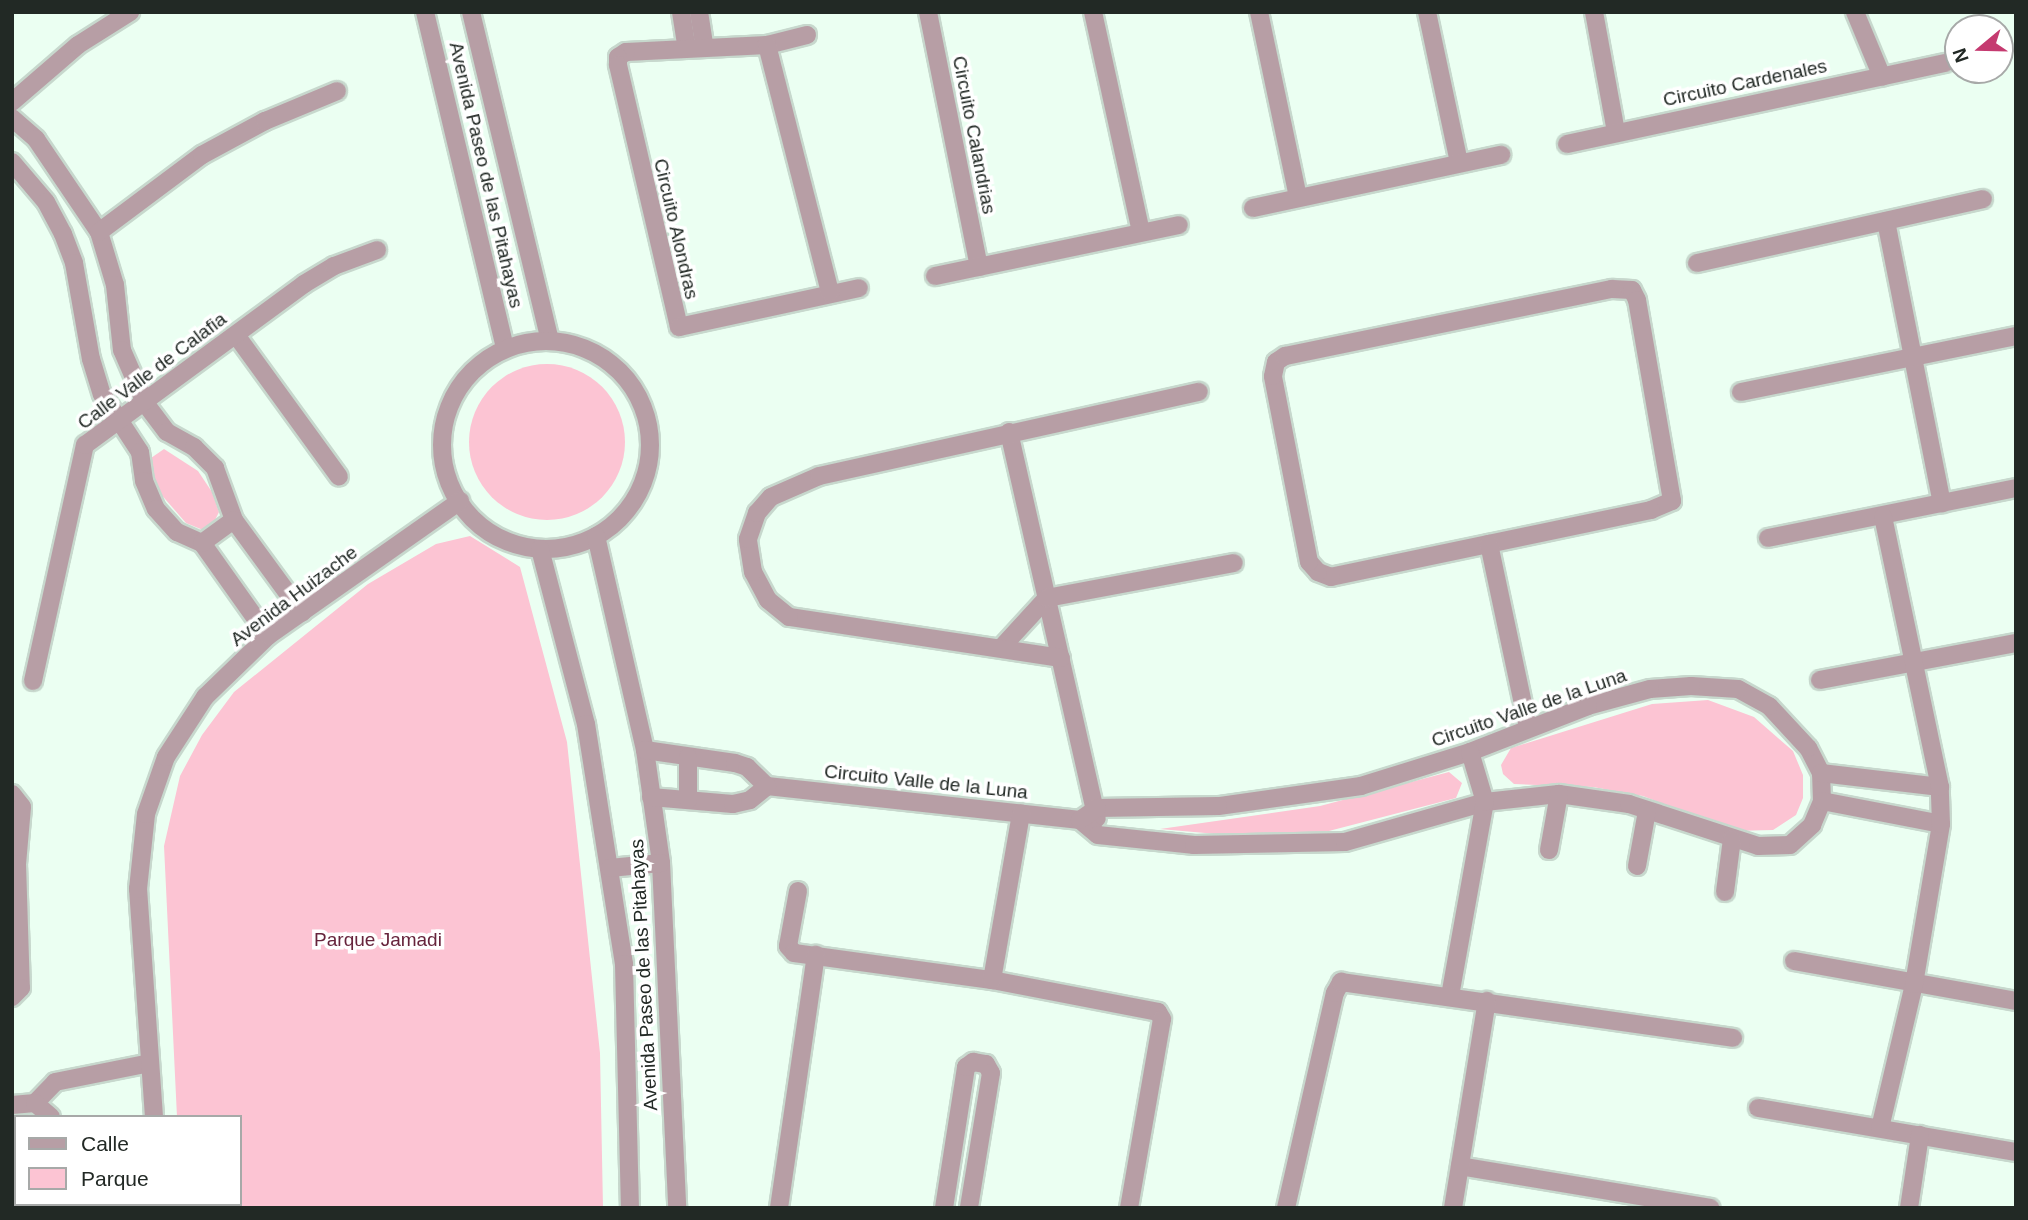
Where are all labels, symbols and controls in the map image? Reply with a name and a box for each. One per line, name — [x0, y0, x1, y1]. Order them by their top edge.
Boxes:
north arrow — [1944, 14, 2014, 84]
street label: Avenida Paseo de las Pitahayas — [444, 40, 528, 310]
text: N — [1948, 45, 1973, 65]
street label: Circuito Calandrias — [947, 54, 1001, 216]
street label: Circuito Cardenales — [1661, 55, 1829, 111]
street label: Circuito Alondras — [649, 156, 703, 302]
street label: Calle Valle de Calafia — [73, 308, 231, 434]
street label: Avenida Huizache — [226, 541, 362, 651]
street label: Circuito Valle de la Luna — [1429, 664, 1629, 752]
street label: Circuito Valle de la Luna — [823, 760, 1029, 804]
street label: Avenida Paseo de las Pitahayas — [625, 839, 663, 1111]
park label: Parque Jamadi — [314, 929, 442, 951]
legend — [14, 1115, 242, 1206]
text: Calle — [81, 1132, 129, 1155]
text: Parque — [81, 1167, 149, 1190]

